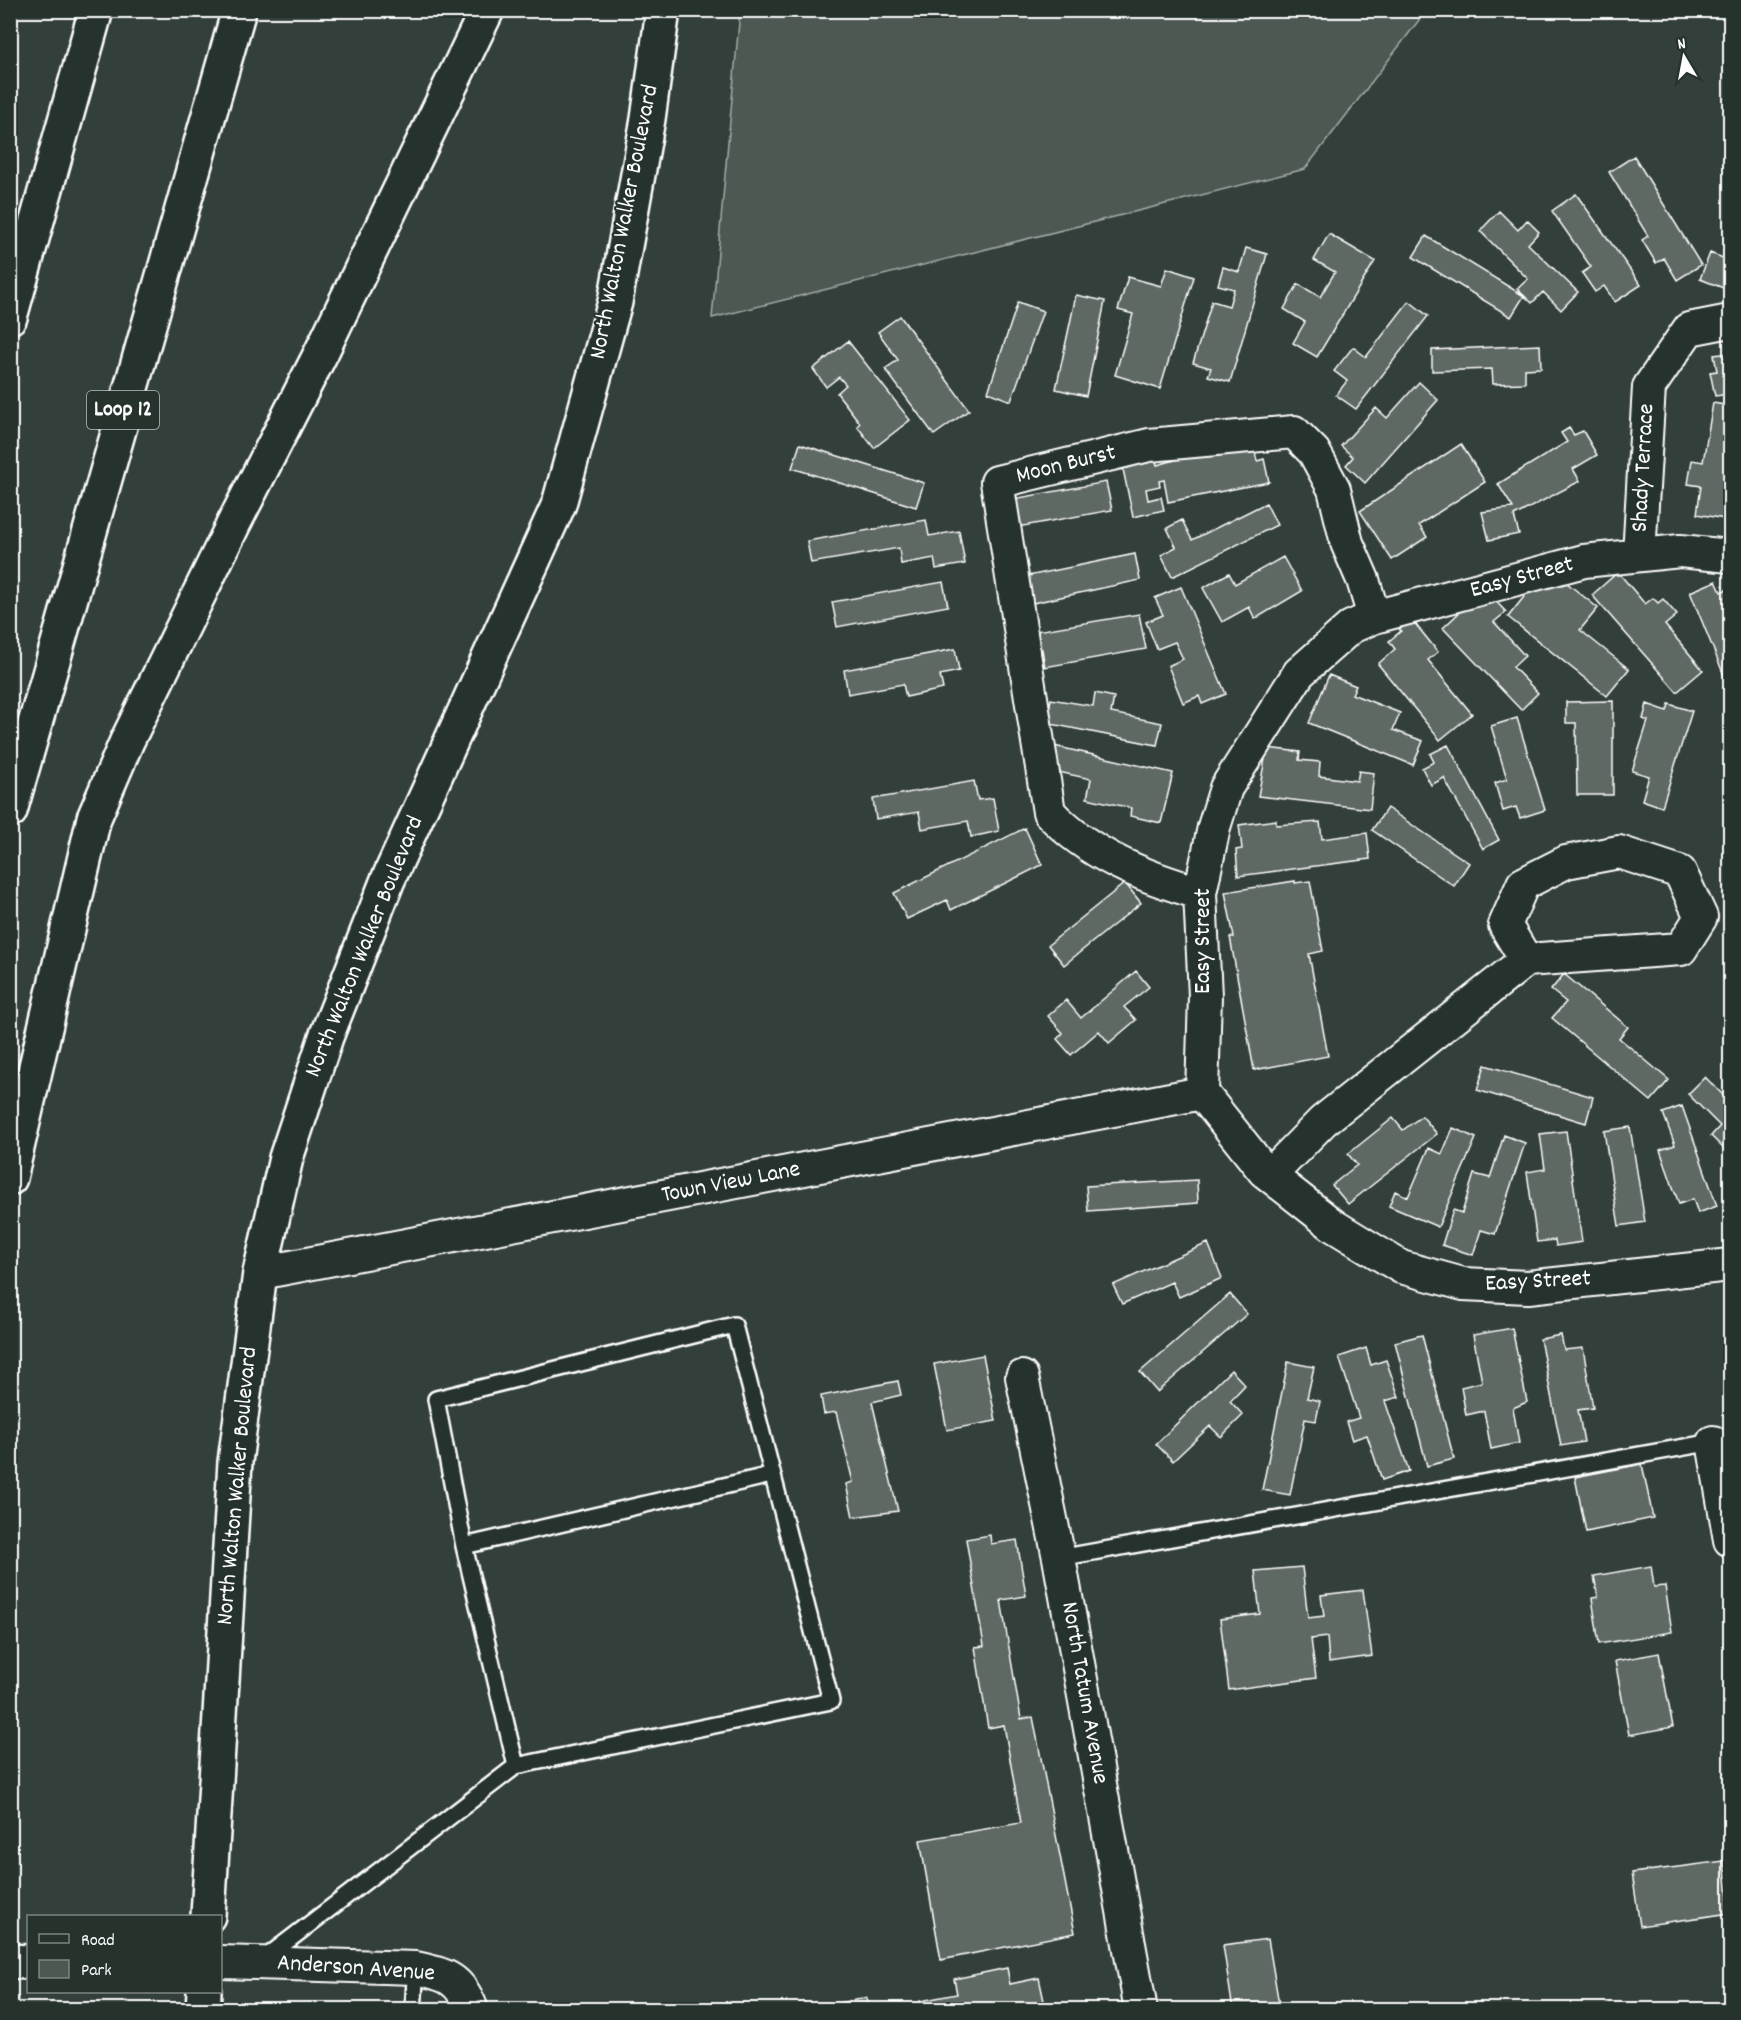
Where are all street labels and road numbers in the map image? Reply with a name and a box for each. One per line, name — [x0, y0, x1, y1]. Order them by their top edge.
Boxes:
street label: North Walton Walker Boulevard — [582, 82, 668, 362]
road number: Loop 12 — [87, 391, 159, 429]
street label: Shady Terrace — [1624, 403, 1664, 533]
street label: Moon Burst — [1013, 436, 1120, 494]
street label: Easy Street — [1467, 548, 1578, 608]
street label: North Walton Walker Boulevard — [297, 811, 433, 1083]
street label: Easy Street — [1187, 888, 1221, 994]
street label: Town View Lane — [659, 1153, 803, 1213]
street label: Easy Street — [1484, 1262, 1592, 1302]
street label: North Walton Walker Boulevard — [209, 1345, 267, 1627]
street label: North Tatum Avenue — [1051, 1599, 1117, 1787]
street label: Anderson Avenue — [276, 1947, 436, 1991]

